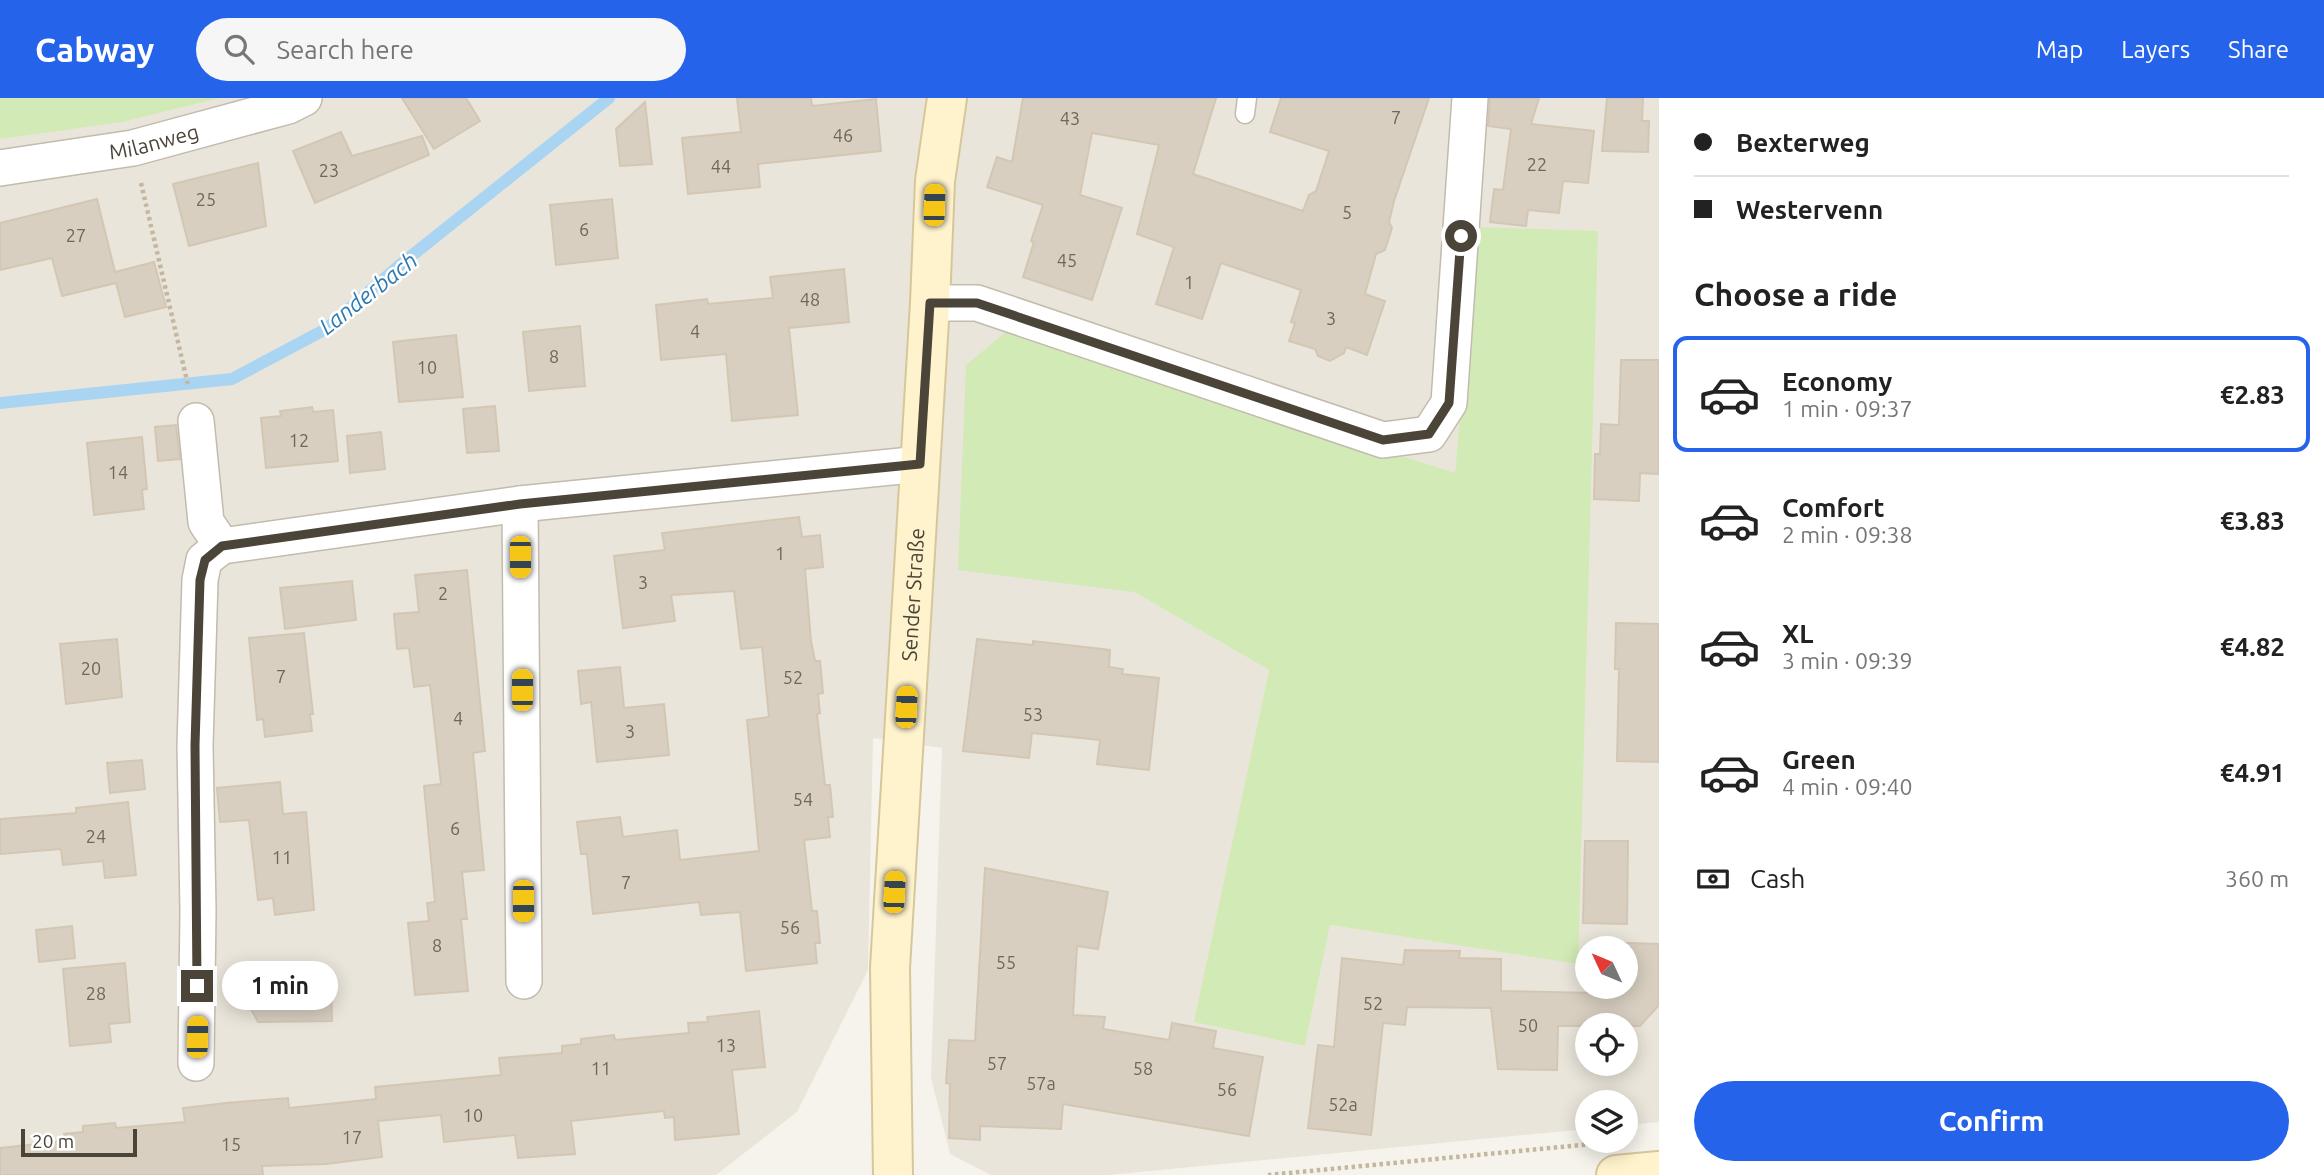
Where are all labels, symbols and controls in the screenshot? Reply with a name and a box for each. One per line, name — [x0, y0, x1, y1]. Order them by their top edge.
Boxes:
search box — [196, 18, 686, 81]
icon: search — [220, 30, 258, 68]
text: Cabway — [35, 31, 154, 68]
text: Search here — [276, 35, 414, 64]
text: Map — [2036, 36, 2083, 63]
text: Layers — [2121, 36, 2190, 63]
text: Share — [2228, 36, 2289, 63]
house number: 7 — [1391, 107, 1401, 127]
house number: 43 — [1060, 108, 1080, 128]
street label: Milanweg — [107, 119, 201, 163]
house number: 46 — [833, 125, 853, 145]
text: Bexterweg — [1736, 128, 1870, 157]
house number: 22 — [1527, 154, 1547, 174]
house number: 44 — [711, 156, 731, 176]
house number: 23 — [319, 160, 339, 180]
car — [923, 184, 946, 226]
house number: 25 — [196, 189, 216, 209]
text: Westervenn — [1736, 195, 1883, 224]
house number: 5 — [1342, 202, 1352, 222]
house number: 6 — [579, 219, 589, 239]
route start — [1445, 220, 1477, 252]
house number: 27 — [66, 225, 86, 245]
water label: Landerbach — [314, 247, 422, 339]
house number: 45 — [1057, 250, 1077, 270]
house number: 1 — [1184, 272, 1194, 292]
text: Choose a ride — [1694, 276, 1897, 312]
house number: 48 — [800, 289, 820, 309]
house number: 3 — [1326, 308, 1336, 328]
house number: 4 — [690, 321, 700, 341]
house number: 8 — [549, 346, 559, 366]
house number: 10 — [417, 357, 437, 377]
icon: car — [1698, 363, 1761, 426]
text: Economy — [1782, 367, 1892, 396]
text: €2.83 — [2220, 380, 2285, 409]
text: 1 min · 09:37 — [1782, 396, 1913, 421]
house number: 12 — [289, 430, 309, 450]
house number: 14 — [108, 462, 128, 482]
icon: car — [1698, 489, 1761, 552]
text: Comfort — [1782, 493, 1885, 522]
text: €3.83 — [2220, 506, 2285, 535]
text: 2 min · 09:38 — [1782, 522, 1913, 547]
street label: Sender Straße — [896, 527, 928, 662]
car — [510, 536, 531, 578]
house number: 1 — [775, 543, 785, 563]
house number: 3 — [638, 572, 648, 592]
house number: 2 — [438, 583, 448, 603]
icon: car — [1698, 615, 1761, 678]
text: XL — [1782, 619, 1813, 648]
text: €4.82 — [2220, 632, 2285, 661]
text: 3 min · 09:39 — [1782, 648, 1913, 673]
house number: 20 — [81, 658, 101, 678]
house number: 7 — [276, 666, 286, 686]
house number: 52 — [783, 667, 803, 687]
car — [512, 669, 533, 711]
car — [895, 685, 918, 729]
house number: 53 — [1023, 704, 1043, 724]
house number: 4 — [453, 708, 463, 728]
house number: 3 — [625, 721, 635, 741]
icon: car — [1698, 741, 1761, 804]
text: Green — [1782, 745, 1856, 774]
text: €4.91 — [2220, 758, 2285, 787]
text: 4 min · 09:40 — [1782, 774, 1913, 799]
house number: 54 — [793, 789, 813, 809]
house number: 6 — [450, 818, 460, 838]
house number: 24 — [86, 826, 106, 846]
house number: 11 — [272, 847, 292, 867]
icon: cash — [1694, 860, 1732, 898]
text: Cash — [1750, 864, 1805, 893]
text: 360 m — [2225, 866, 2289, 891]
car — [883, 870, 906, 914]
house number: 7 — [621, 872, 631, 892]
car — [513, 880, 534, 922]
house number: 56 — [780, 917, 800, 937]
house number: 8 — [432, 935, 442, 955]
north arrow — [1575, 936, 1638, 999]
map controls — [1575, 936, 1638, 1153]
house number: 55 — [996, 952, 1016, 972]
callout: 1 min — [222, 962, 337, 1010]
route end — [181, 970, 213, 1002]
text: 1 min — [251, 973, 309, 998]
house number: 28 — [86, 983, 106, 1003]
house number: 52 — [1363, 993, 1383, 1013]
button: locate — [1575, 1013, 1638, 1076]
house number: 50 — [1518, 1015, 1538, 1035]
car — [187, 1016, 208, 1058]
house number: 13 — [716, 1035, 736, 1055]
house number: 57 — [987, 1053, 1007, 1073]
house number: 11 — [591, 1058, 611, 1078]
house number: 58 — [1133, 1058, 1153, 1078]
house number: 57a — [1026, 1073, 1056, 1093]
house number: 56 — [1217, 1079, 1237, 1099]
button: Confirm — [1694, 1081, 2289, 1161]
button: layers — [1575, 1090, 1638, 1153]
house number: 52a — [1328, 1094, 1358, 1114]
house number: 10 — [463, 1105, 483, 1125]
scale bar — [21, 1126, 136, 1158]
house number: 17 — [342, 1127, 362, 1147]
text: 20 m — [32, 1130, 74, 1152]
house number: 15 — [221, 1134, 241, 1154]

